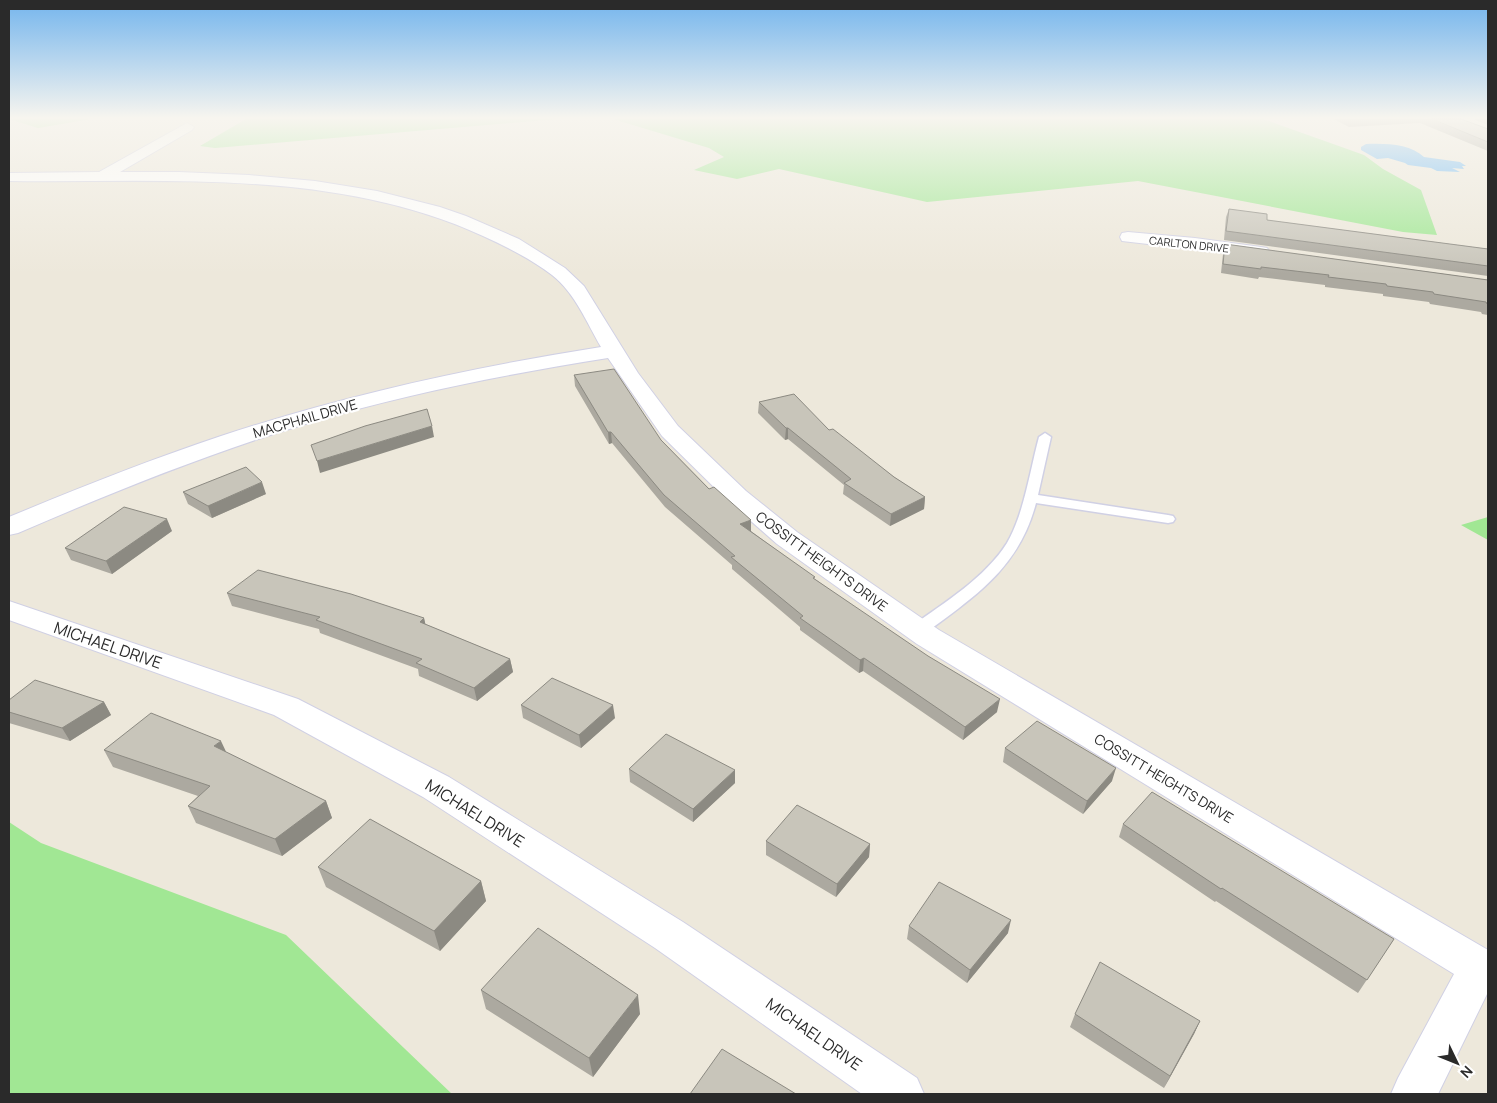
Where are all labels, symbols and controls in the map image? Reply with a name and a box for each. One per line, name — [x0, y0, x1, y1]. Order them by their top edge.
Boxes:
street label: CARLTON DRIVE — [1148, 232, 1230, 256]
street label: MACPHAIL DRIVE — [251, 394, 359, 442]
street label: COSSITT HEIGHTS DRIVE — [752, 507, 892, 615]
street label: MICHAEL DRIVE — [51, 616, 165, 674]
street label: COSSITT HEIGHTS DRIVE — [1091, 729, 1237, 827]
street label: MICHAEL DRIVE — [421, 774, 529, 852]
street label: MICHAEL DRIVE — [762, 993, 866, 1075]
north arrow — [1432, 1038, 1482, 1088]
text: N — [1456, 1062, 1477, 1082]

